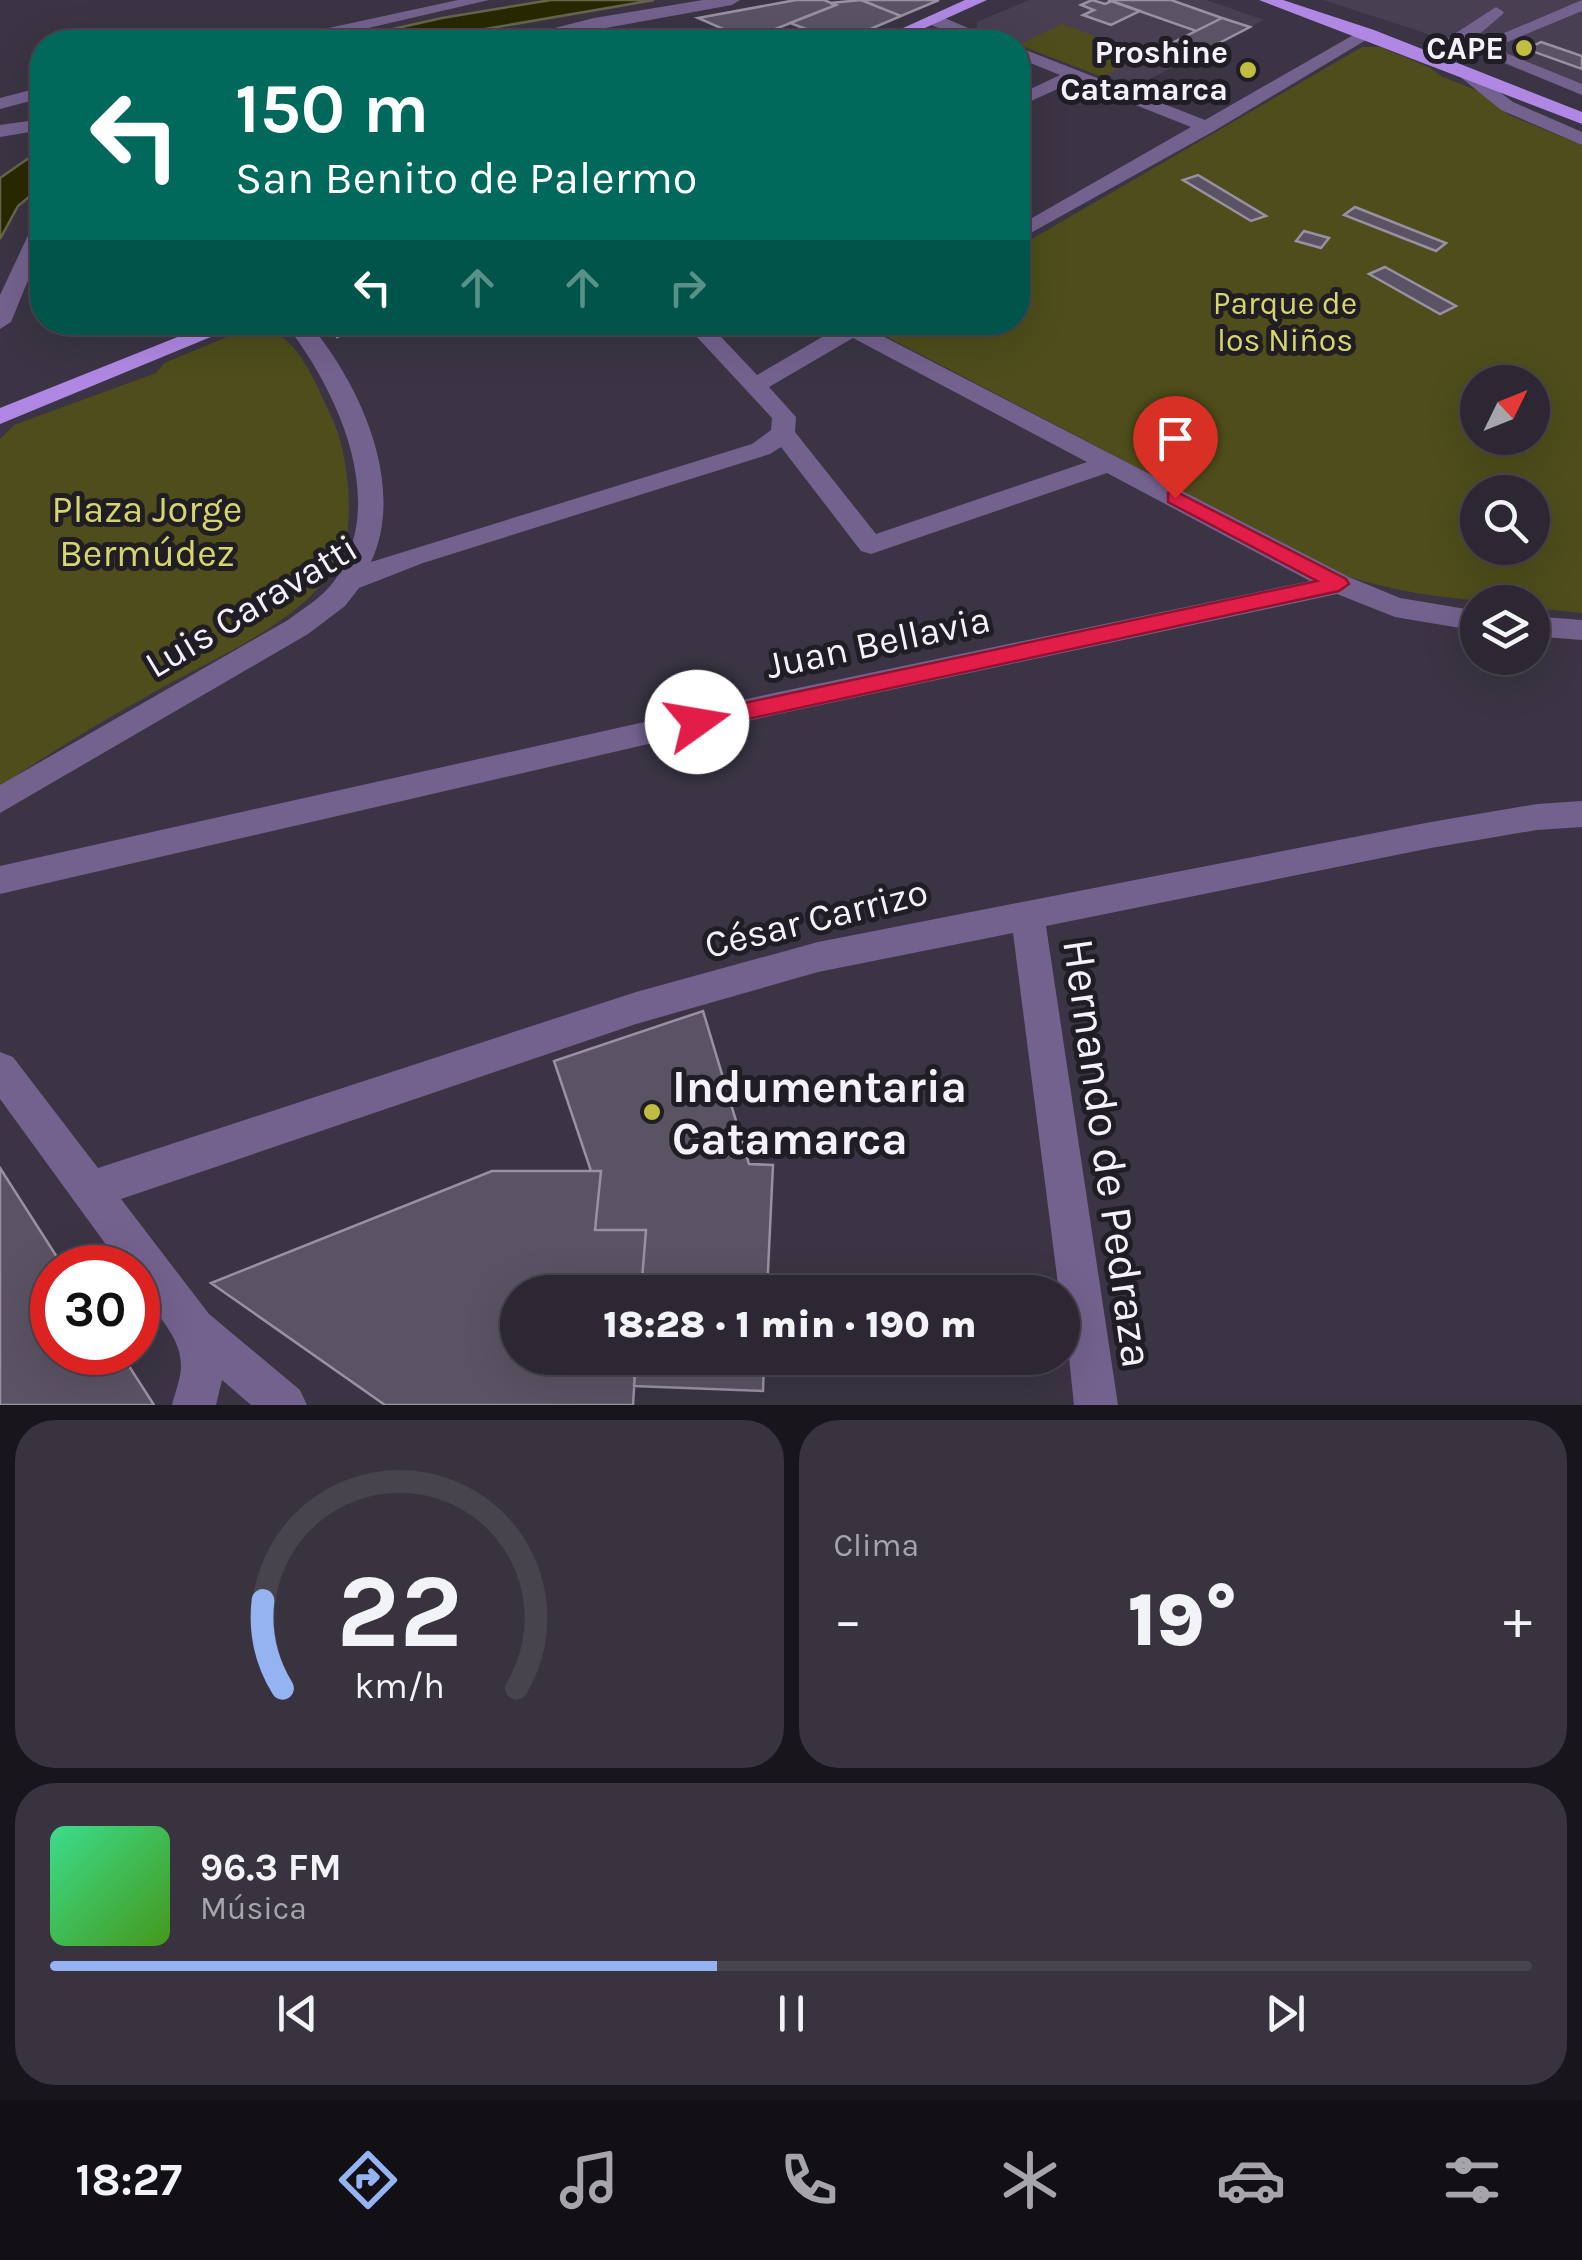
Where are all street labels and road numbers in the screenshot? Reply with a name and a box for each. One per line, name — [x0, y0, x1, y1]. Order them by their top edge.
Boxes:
street label: Luis Caravatti — [137, 525, 366, 687]
street label: Juan Bellavia — [762, 597, 994, 688]
street label: César Carrizo — [700, 869, 932, 968]
street label: Hernando de Pedraza — [1052, 935, 1164, 1371]

